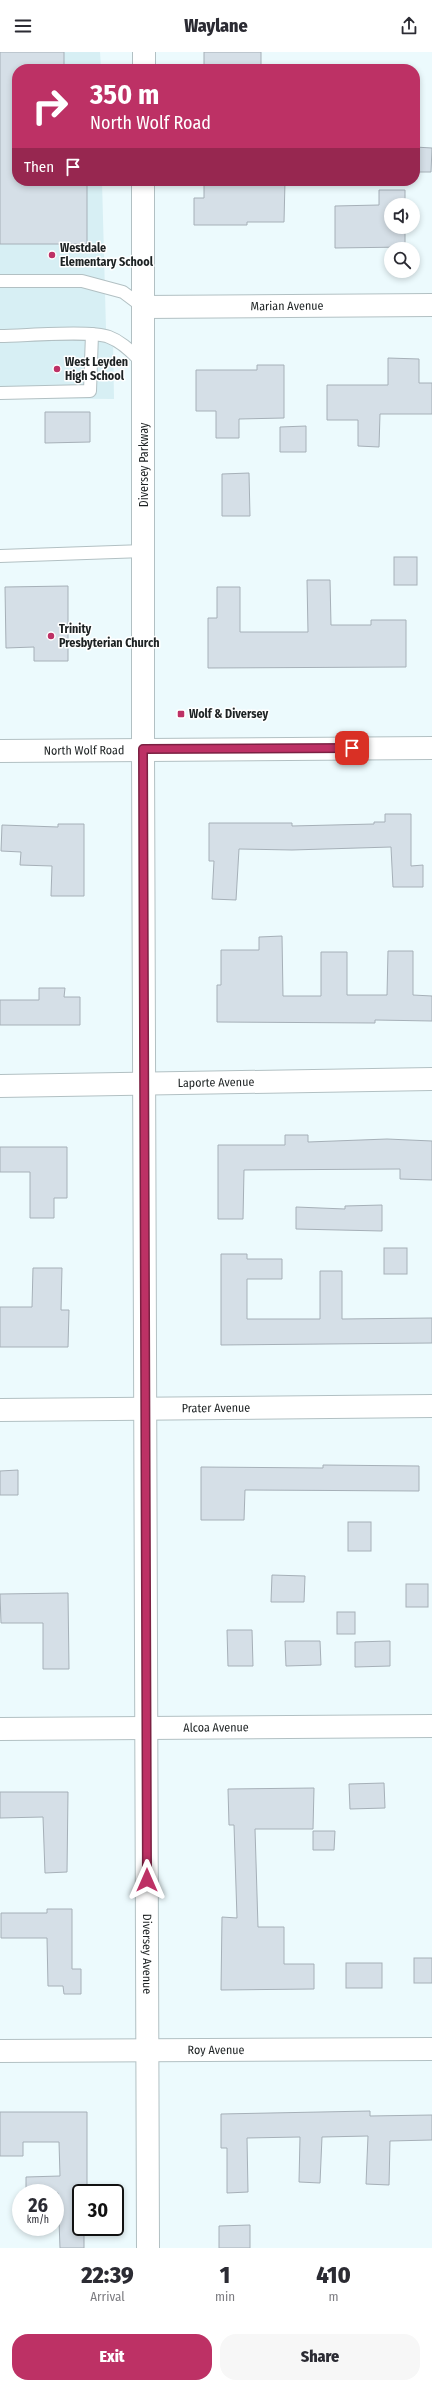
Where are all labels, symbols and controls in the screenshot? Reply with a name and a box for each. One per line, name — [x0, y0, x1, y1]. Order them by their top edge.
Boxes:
icon: menu — [12, 15, 34, 37]
text: Waylane — [184, 15, 248, 37]
icon: share — [398, 15, 420, 37]
text: 350 m — [90, 78, 159, 111]
icon: right — [24, 80, 76, 132]
text: North Wolf Road — [90, 112, 211, 134]
icon: arrive — [62, 156, 84, 178]
text: Then — [24, 158, 54, 176]
map controls — [384, 198, 420, 278]
button: sound — [384, 198, 420, 234]
place label: Westdale Elementary School — [60, 241, 154, 269]
button: search — [384, 242, 420, 278]
marker: Westdale Elementary School — [47, 250, 57, 260]
street label: Marian Avenue — [251, 299, 324, 313]
place label: West Leyden High School — [65, 355, 128, 383]
marker: West Leyden High School — [52, 364, 62, 374]
street label: Diversey Parkway — [137, 422, 151, 507]
place label: Trinity Presbyterian Church — [59, 622, 159, 650]
marker: Trinity Presbyterian Church — [46, 631, 56, 641]
place label: Wolf & Diversey — [189, 707, 268, 721]
marker: Wolf & Diversey — [176, 709, 186, 719]
pin — [335, 731, 369, 765]
icon: arrive — [341, 737, 363, 759]
street label: North Wolf Road — [44, 743, 124, 758]
street label: Laporte Avenue — [178, 1075, 254, 1090]
street label: Prater Avenue — [182, 1401, 250, 1415]
street label: Alcoa Avenue — [183, 1720, 249, 1735]
position arrow — [126, 1859, 168, 1901]
street label: Diversey Avenue — [140, 1914, 154, 1994]
street label: Roy Avenue — [188, 2043, 245, 2057]
speed limit sign: 30 — [72, 2184, 124, 2236]
text: 26 — [28, 2193, 48, 2217]
text: km/h — [27, 2214, 49, 2226]
text: 22:39 — [81, 2261, 134, 2289]
text: 1 — [220, 2261, 230, 2289]
text: 410 — [316, 2261, 351, 2289]
text: Arrival — [90, 2289, 125, 2304]
text: min — [215, 2289, 235, 2304]
text: m — [329, 2289, 339, 2304]
button: Exit — [12, 2334, 212, 2380]
button: Share — [220, 2334, 420, 2380]

